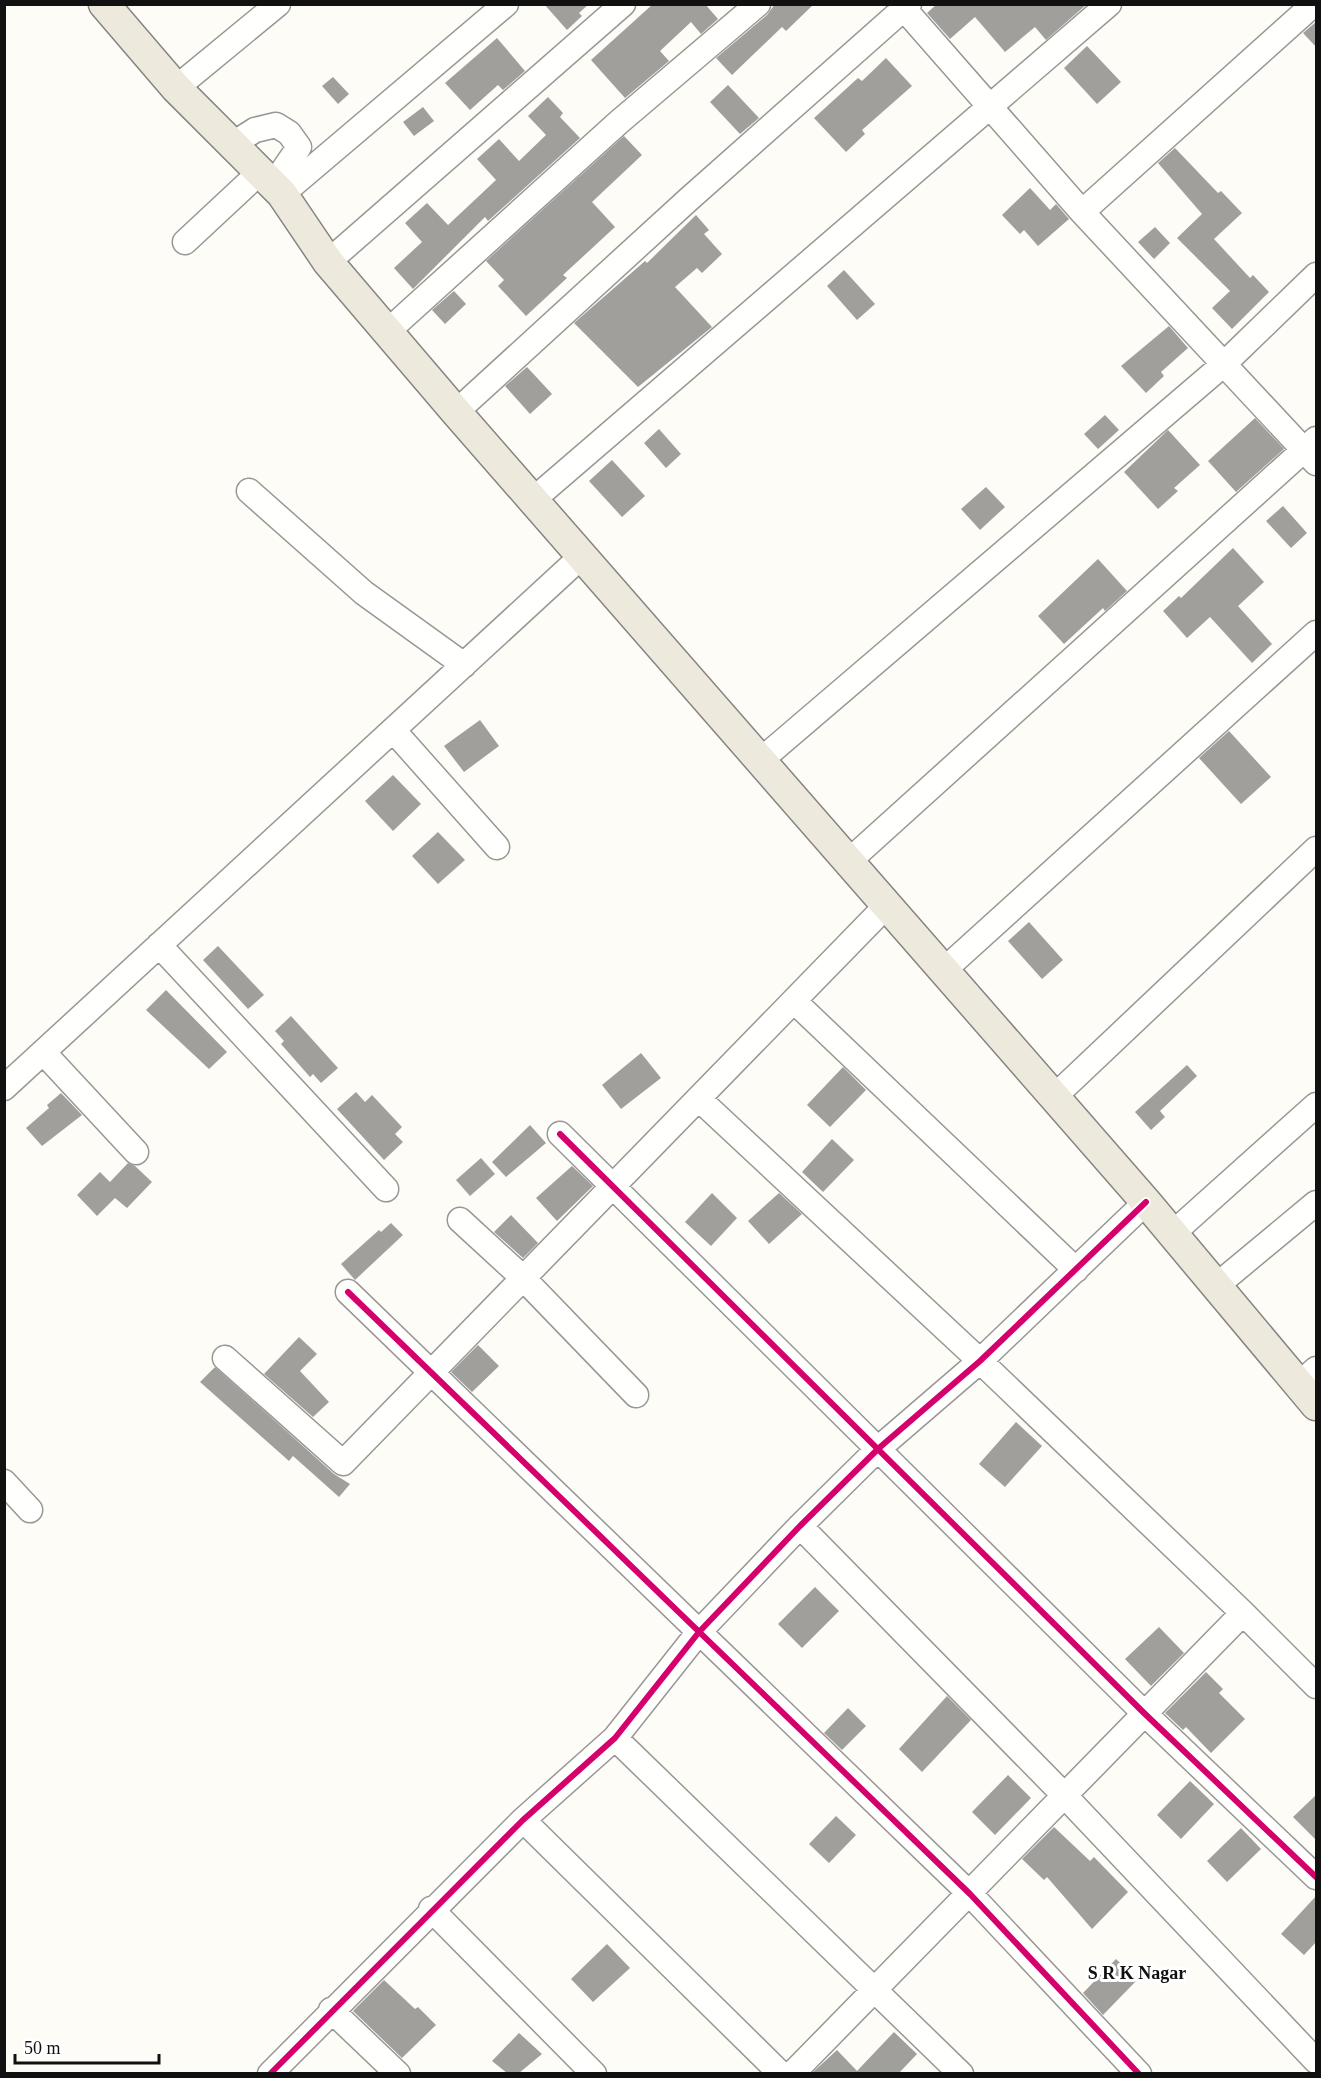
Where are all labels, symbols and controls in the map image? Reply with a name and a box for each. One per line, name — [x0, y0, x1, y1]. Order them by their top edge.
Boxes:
district label: S R K Nagar — [1088, 1963, 1186, 1983]
scale bar — [15, 2027, 159, 2065]
text: 50 m — [24, 2038, 61, 2058]

